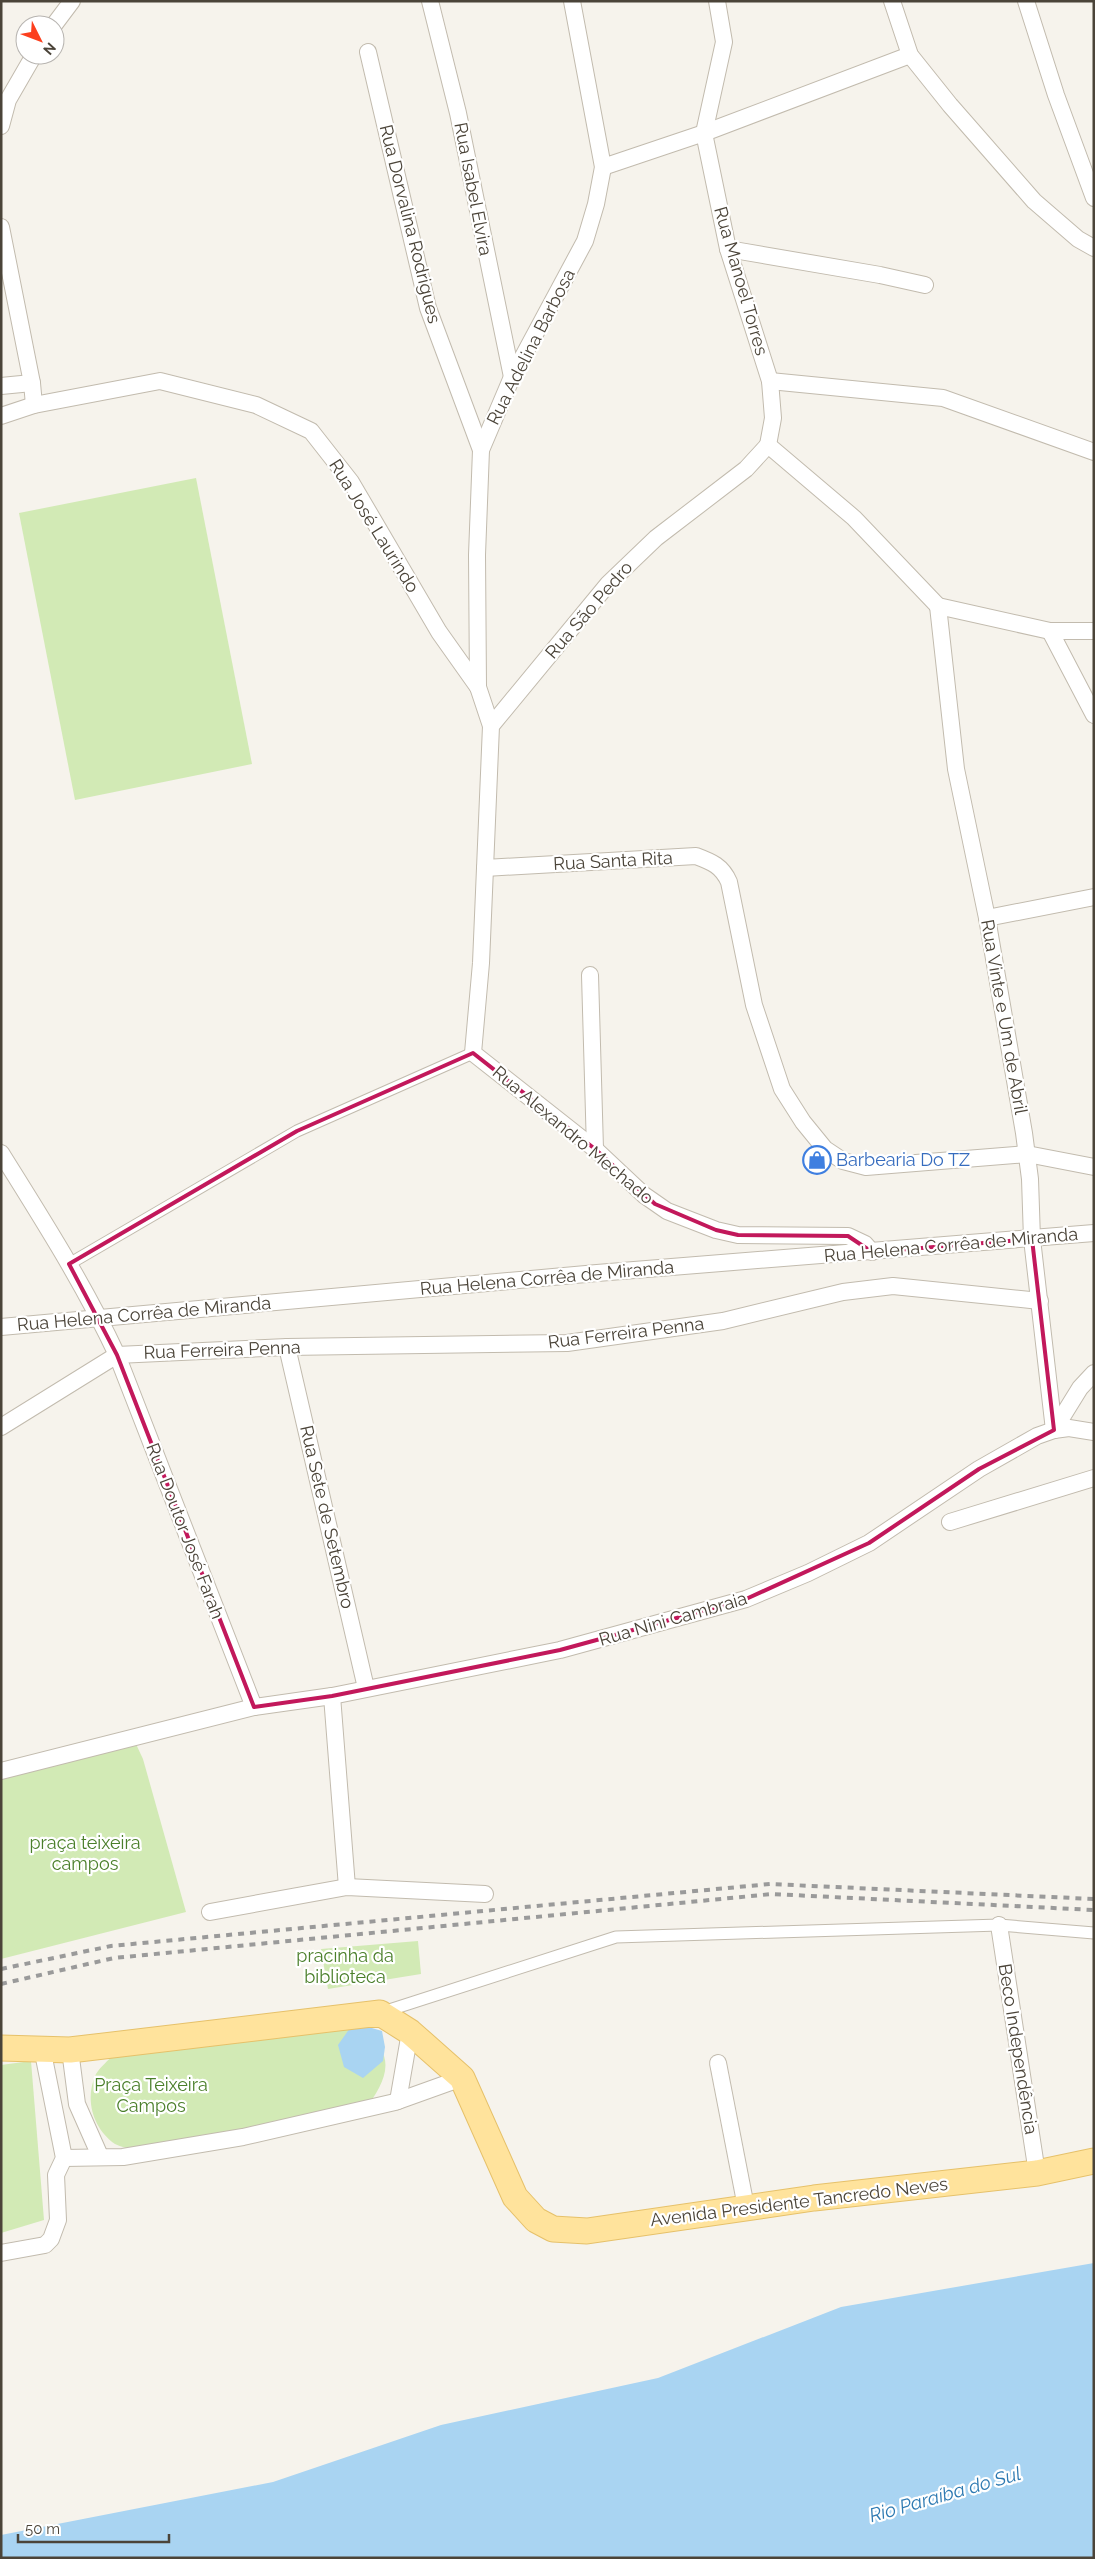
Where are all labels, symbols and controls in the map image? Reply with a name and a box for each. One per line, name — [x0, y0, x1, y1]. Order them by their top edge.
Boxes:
north arrow — [15, 15, 65, 65]
text: N — [40, 39, 59, 58]
street label: Rua Isabel Elvira — [450, 120, 497, 257]
street label: Rua Dorvalina Rodrigues — [376, 122, 445, 326]
street label: Rua Manoel Torres — [710, 204, 773, 358]
street label: Rua Adelina Barbosa — [482, 265, 579, 428]
street label: Rua José Laurindo — [325, 455, 424, 596]
street label: Rua São Pedro — [541, 556, 637, 663]
street label: Rua Santa Rita — [553, 847, 673, 874]
street label: Rua Vinte e Um de Abril — [977, 918, 1032, 1116]
street label: Rua Alexandro Mechado — [489, 1061, 658, 1208]
shop icon: Barbearia Do TZ — [802, 1145, 832, 1175]
place label: Barbearia Do TZ — [836, 1149, 970, 1170]
street label: Rua Helena Corrêa de Miranda — [823, 1223, 1079, 1266]
street label: Rua Helena Corrêa de Miranda — [419, 1256, 675, 1299]
street label: Rua Helena Corrêa de Miranda — [16, 1292, 272, 1335]
street label: Rua Ferreira Penna — [547, 1313, 705, 1353]
street label: Rua Ferreira Penna — [143, 1336, 301, 1363]
street label: Rua Sete de Setembro — [296, 1423, 359, 1611]
street label: Rua Doutor José Farah — [142, 1440, 229, 1622]
street label: Rua Nini Cambraia — [596, 1587, 749, 1650]
park label: praça teixeira campos — [29, 1832, 141, 1874]
park label: pracinha da biblioteca — [296, 1945, 394, 1987]
street label: Beco Independência — [995, 1962, 1042, 2136]
park label: Praça Teixeira Campos — [94, 2074, 208, 2116]
street label: Avenida Presidente Tancredo Neves — [649, 2173, 949, 2230]
water label: Rio Paraíba do Sul — [866, 2462, 1024, 2526]
scale bar — [18, 2512, 169, 2544]
text: 50 m — [25, 2520, 60, 2538]

